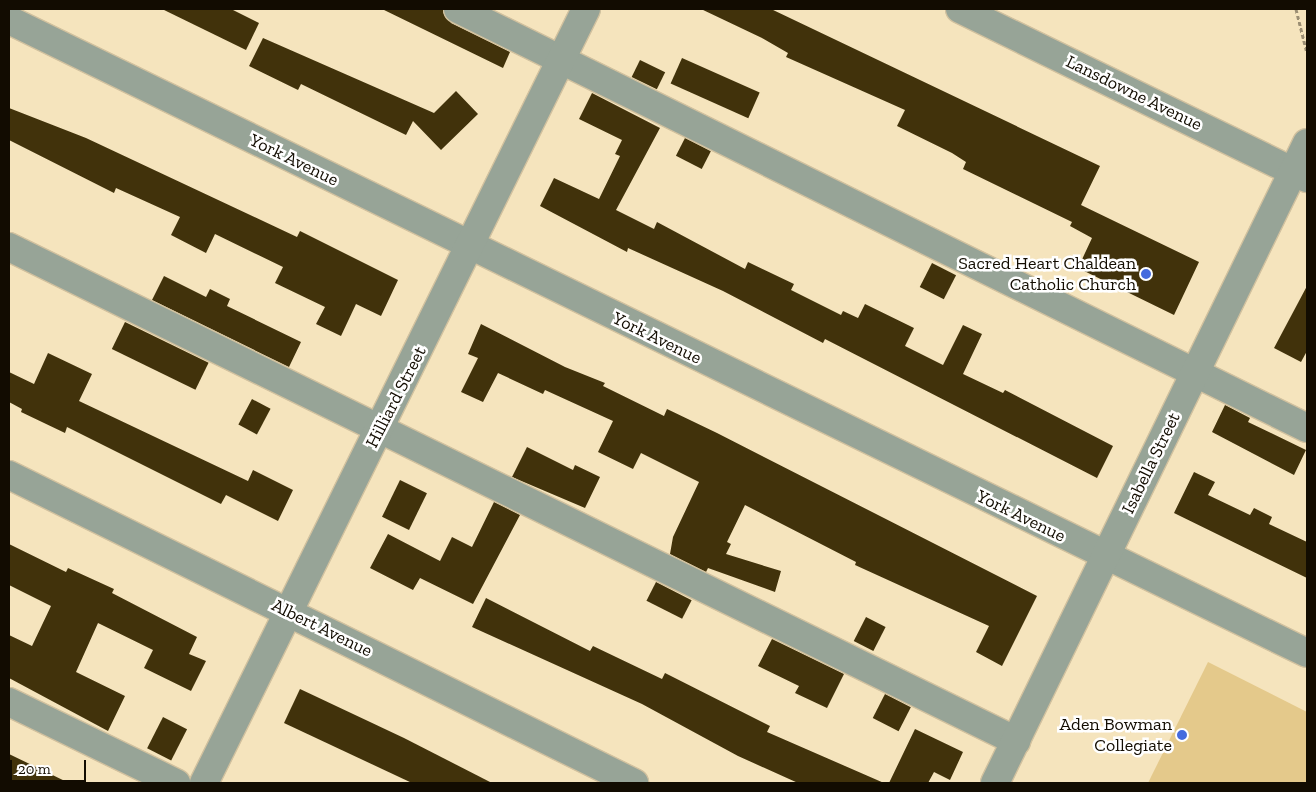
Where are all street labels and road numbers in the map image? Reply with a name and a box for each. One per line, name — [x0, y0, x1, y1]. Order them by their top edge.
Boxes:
street label: Lansdowne Avenue — [1062, 51, 1206, 135]
street label: York Avenue — [246, 129, 342, 191]
street label: York Avenue — [609, 307, 705, 369]
street label: Hilliard Street — [361, 343, 431, 451]
street label: Isabella Street — [1117, 409, 1185, 517]
street label: York Avenue — [973, 485, 1069, 547]
street label: Albert Avenue — [268, 594, 376, 662]

